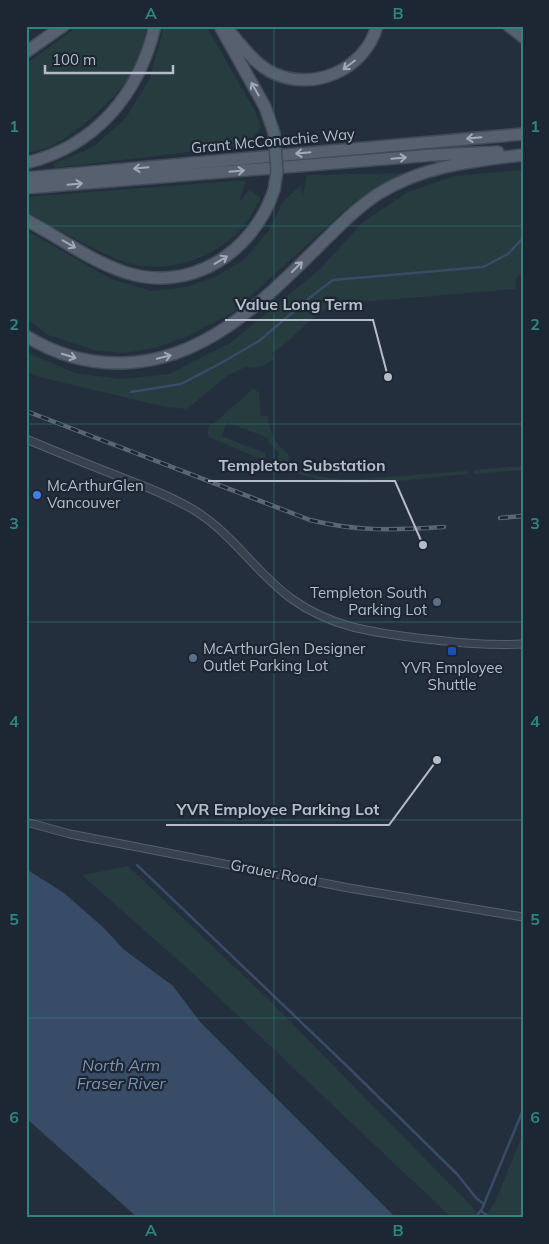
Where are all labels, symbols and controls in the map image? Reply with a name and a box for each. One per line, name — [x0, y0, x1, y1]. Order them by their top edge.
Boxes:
text: A — [145, 3, 157, 23]
text: B — [392, 3, 404, 23]
scale bar — [45, 42, 172, 74]
text: 100 m — [52, 50, 96, 69]
one-way arrow — [342, 60, 356, 70]
one-way arrow — [249, 82, 259, 96]
text: 1 — [9, 116, 19, 136]
text: 1 — [530, 116, 540, 136]
street label: Grant McConachie Way — [190, 124, 356, 157]
one-way arrow — [466, 133, 482, 143]
one-way arrow — [295, 149, 311, 158]
one-way arrow — [390, 153, 406, 162]
one-way arrow — [134, 163, 150, 173]
one-way arrow — [229, 166, 245, 176]
one-way arrow — [67, 180, 83, 189]
one-way arrow — [61, 240, 76, 249]
one-way arrow — [213, 254, 227, 264]
one-way arrow — [291, 261, 303, 273]
callout: Value Long Term — [225, 289, 373, 320]
text: Value Long Term — [234, 294, 363, 314]
text: 2 — [9, 314, 19, 334]
text: 2 — [530, 314, 540, 334]
one-way arrow — [61, 351, 77, 361]
one-way arrow — [156, 352, 172, 361]
callout: Templeton Substation — [208, 450, 395, 481]
text: Templeton Substation — [218, 455, 386, 475]
place label: McArthurGlen Vancouver — [47, 476, 144, 512]
marker: McArthurGlen Vancouver — [31, 489, 43, 501]
text: 3 — [9, 513, 19, 533]
text: 3 — [530, 513, 540, 533]
place label: Templeton South Parking Lot — [310, 583, 427, 619]
marker: Templeton South Parking Lot — [431, 596, 443, 608]
place label: McArthurGlen Designer Outlet Parking Lot — [203, 639, 366, 675]
marker: YVR Employee Shuttle — [446, 645, 458, 657]
marker: McArthurGlen Designer Outlet Parking Lot — [187, 652, 199, 664]
place label: YVR Employee Shuttle — [400, 658, 503, 694]
text: 4 — [9, 711, 19, 731]
text: 4 — [530, 711, 540, 731]
callout: YVR Employee Parking Lot — [166, 794, 389, 825]
text: YVR Employee Parking Lot — [176, 799, 379, 819]
street label: Grauer Road — [229, 855, 319, 890]
text: 5 — [9, 909, 19, 929]
text: 5 — [530, 909, 540, 929]
water label: North Arm Fraser River — [77, 1055, 166, 1093]
text: 6 — [9, 1107, 19, 1127]
text: 6 — [530, 1107, 540, 1127]
text: A — [145, 1220, 157, 1240]
text: B — [392, 1220, 404, 1240]

